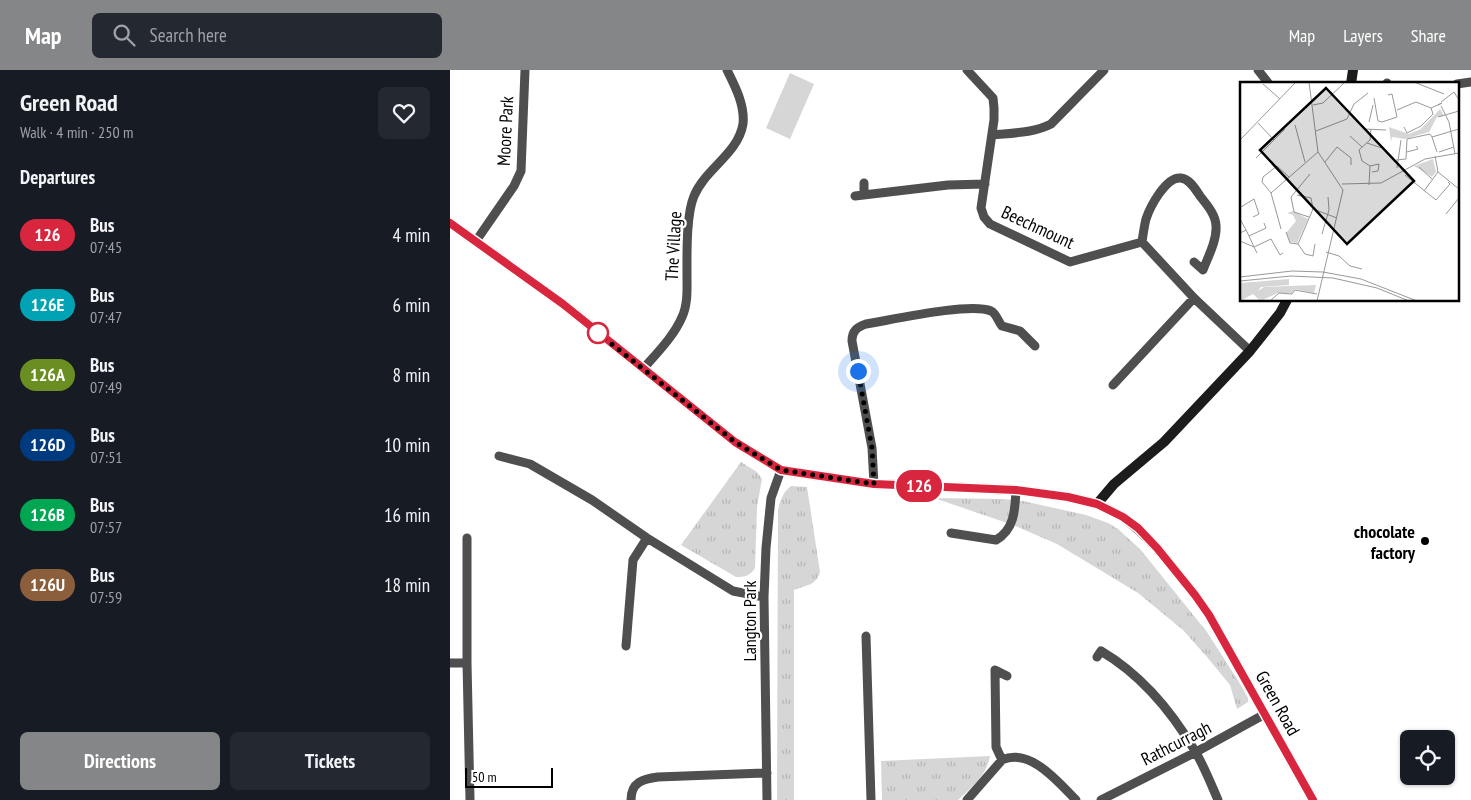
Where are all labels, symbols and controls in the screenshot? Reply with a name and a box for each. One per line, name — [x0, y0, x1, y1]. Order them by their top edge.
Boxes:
search box — [92, 13, 442, 58]
text: Map — [25, 20, 62, 51]
icon: search — [110, 21, 138, 49]
text: Search here — [150, 23, 227, 47]
text: Map — [1289, 24, 1315, 47]
text: Layers — [1343, 24, 1383, 47]
text: Share — [1411, 24, 1446, 47]
inset map — [1240, 82, 1458, 301]
text: Green Road — [20, 87, 118, 118]
button: heart — [378, 87, 430, 139]
street label: Moore Park — [492, 95, 518, 167]
text: Walk · 4 min · 250 m — [20, 122, 133, 142]
text: Departures — [20, 165, 95, 189]
street label: Beechmount — [998, 200, 1078, 254]
street label: The Village — [660, 211, 686, 281]
text: Bus — [90, 213, 114, 237]
text: 126 — [35, 223, 60, 246]
text: 4 min — [393, 223, 430, 247]
text: 07:45 — [90, 237, 122, 257]
text: Bus — [90, 283, 114, 307]
text: 126E — [31, 293, 64, 316]
text: 6 min — [393, 293, 430, 317]
text: 07:47 — [90, 307, 122, 327]
unlabelled marker — [587, 322, 609, 344]
text: Bus — [90, 353, 114, 377]
your location — [846, 359, 871, 384]
text: 126A — [30, 363, 65, 386]
text: 8 min — [393, 363, 430, 387]
text: 07:49 — [90, 377, 122, 397]
text: Bus — [90, 423, 115, 447]
text: 126D — [30, 433, 65, 456]
text: 10 min — [384, 433, 430, 457]
text: 07:51 — [90, 447, 123, 467]
line badge: 126 — [890, 470, 948, 502]
text: 126 — [906, 474, 932, 497]
text: Bus — [90, 493, 114, 517]
text: 126B — [30, 503, 65, 526]
text: 16 min — [384, 503, 430, 527]
text: 07:57 — [90, 517, 122, 537]
place label: chocolate factory — [1354, 520, 1416, 564]
marker: chocolate factory — [1419, 535, 1431, 547]
text: Bus — [90, 563, 115, 587]
text: 126U — [30, 573, 65, 596]
text: 18 min — [384, 573, 430, 597]
street label: Langton Park — [738, 580, 761, 662]
text: 07:59 — [90, 587, 122, 607]
street label: Green Road — [1251, 666, 1305, 740]
street label: Rathcurragh — [1137, 716, 1215, 770]
map controls — [1400, 730, 1455, 785]
button: locate — [1400, 730, 1455, 785]
button: Directions — [20, 732, 220, 790]
button: Tickets — [230, 732, 430, 790]
scale bar — [465, 765, 552, 788]
text: 50 m — [472, 768, 497, 786]

